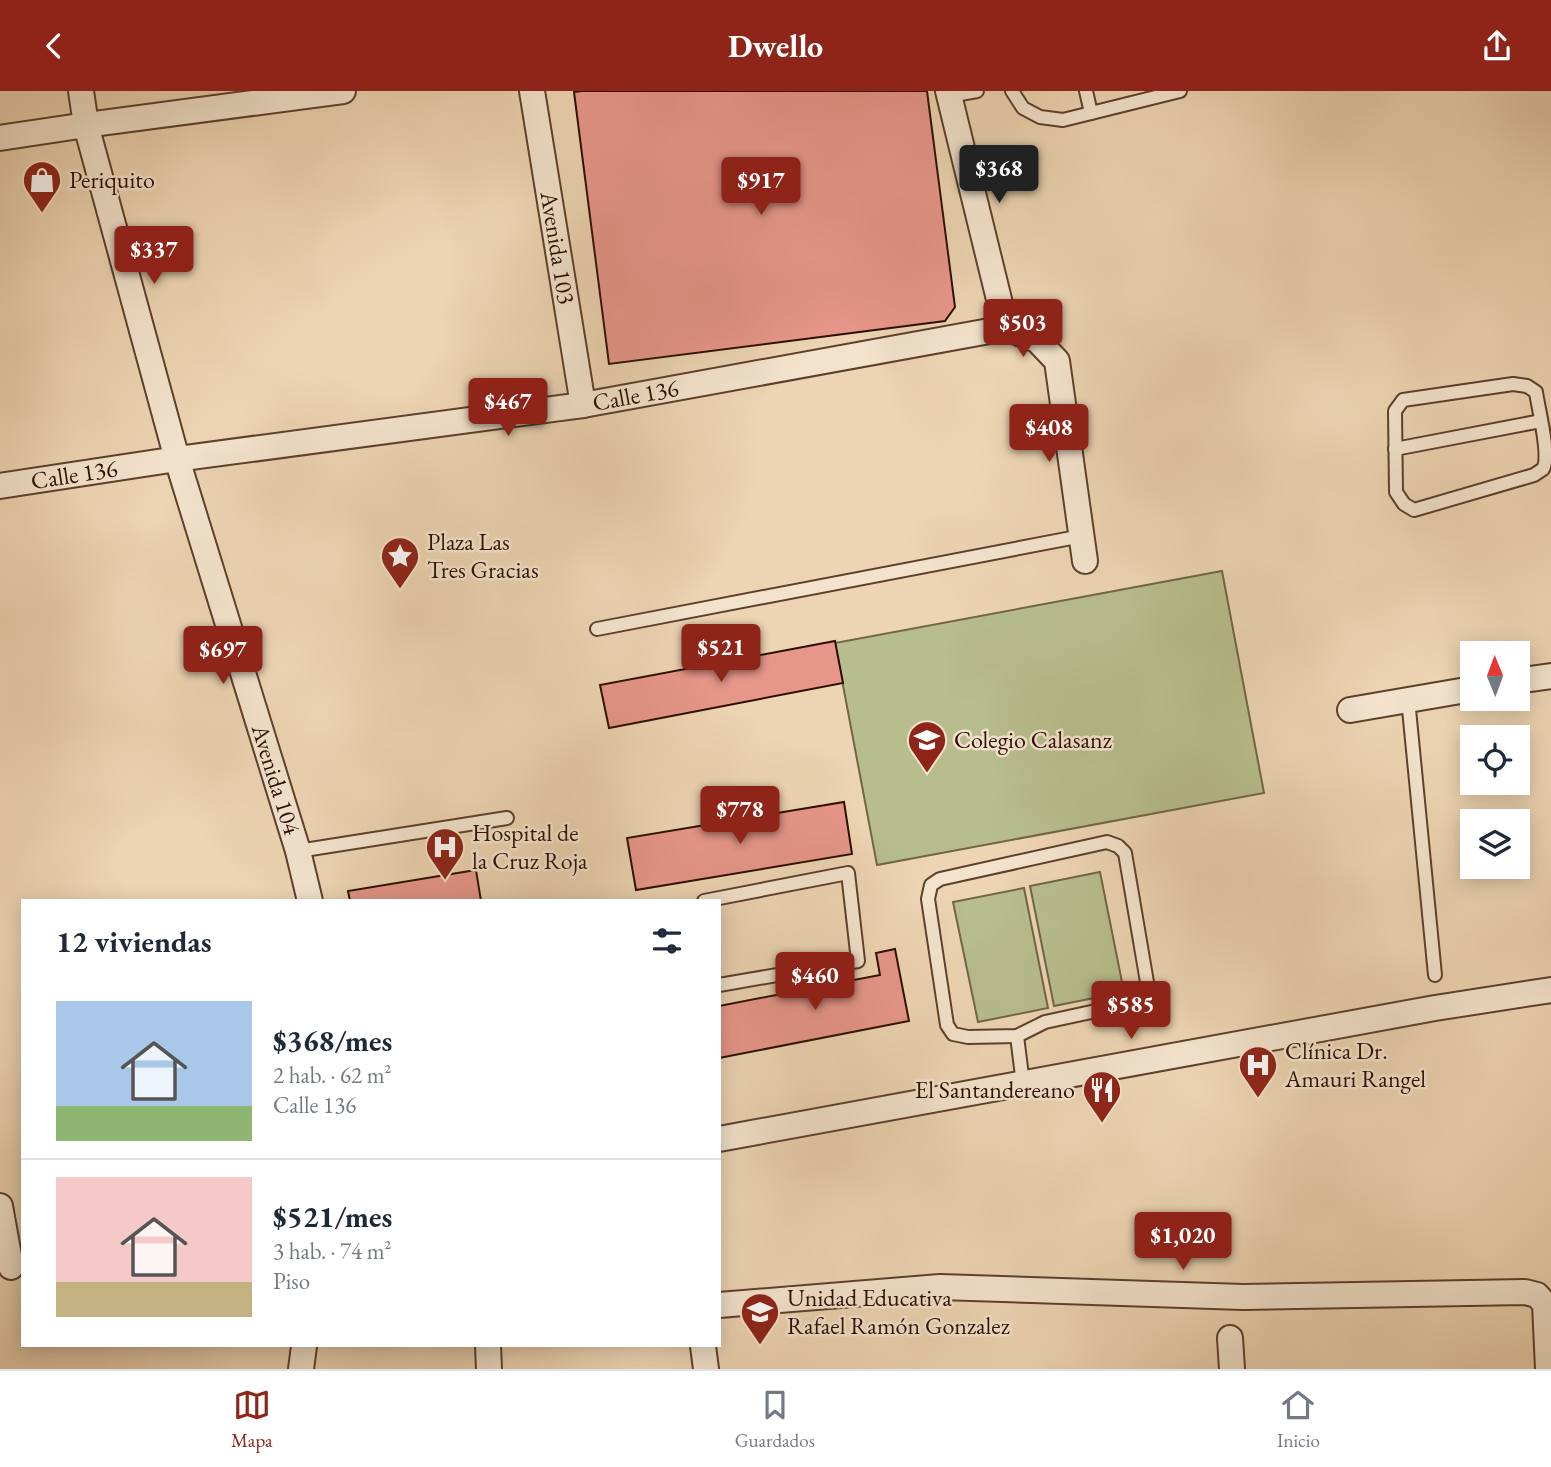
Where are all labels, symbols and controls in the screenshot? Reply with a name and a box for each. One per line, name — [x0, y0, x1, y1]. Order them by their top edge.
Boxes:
text: Dwello — [728, 25, 823, 67]
icon: back — [35, 27, 73, 65]
icon: share — [1478, 27, 1516, 65]
pin: $368 — [958, 145, 1040, 205]
text: $368 — [975, 153, 1023, 183]
pin: $917 — [720, 157, 802, 217]
shop icon: Periquito — [21, 159, 63, 214]
place label: Periquito — [69, 164, 155, 195]
text: $917 — [737, 165, 785, 195]
street label: Avenida 103 — [533, 188, 582, 307]
pin: $337 — [113, 227, 195, 286]
text: $337 — [130, 234, 178, 264]
pin: $503 — [982, 299, 1064, 359]
text: $503 — [999, 307, 1047, 337]
street label: Calle 136 — [590, 372, 681, 418]
pin: $467 — [467, 379, 549, 438]
text: $467 — [484, 386, 532, 416]
pin: $408 — [1008, 405, 1090, 464]
text: $408 — [1025, 412, 1073, 442]
street label: Calle 136 — [29, 452, 119, 496]
place label: Plaza Las Tres Gracias — [427, 526, 539, 585]
place icon: Plaza Las Tres Gracias — [379, 535, 421, 590]
pin: $521 — [680, 625, 762, 684]
pin: $697 — [182, 627, 264, 686]
text: $521 — [697, 632, 745, 662]
text: $697 — [199, 634, 247, 664]
north arrow — [1460, 641, 1530, 711]
map controls — [1460, 641, 1530, 879]
street label: Avenida 104 — [245, 719, 308, 839]
school or university icon: Colegio Calasanz — [906, 719, 948, 774]
place label: Colegio Calasanz — [954, 724, 1112, 755]
button: locate — [1460, 725, 1530, 795]
pin: $778 — [699, 787, 781, 846]
text: $778 — [716, 794, 764, 824]
button: layers — [1460, 809, 1530, 879]
place label: Hospital de la Cruz Roja — [472, 817, 588, 876]
hospital icon: Hospital de la Cruz Roja — [424, 826, 466, 881]
text: 12 viviendas — [56, 922, 212, 961]
icon: filters — [648, 922, 686, 960]
pin: $460 — [774, 953, 856, 1012]
text: $460 — [791, 960, 839, 990]
pin: $585 — [1090, 981, 1172, 1041]
text: $585 — [1107, 989, 1155, 1019]
text: $368/mes — [273, 1021, 392, 1060]
icon: home — [112, 1029, 196, 1113]
place label: Clínica Dr. Amauri Rangel — [1284, 1035, 1426, 1094]
hospital icon: Clínica Dr. Amauri Rangel — [1237, 1044, 1279, 1099]
text: 2 hab. · 62 m² — [273, 1060, 392, 1090]
restaurant icon: El Santandereano — [1081, 1069, 1123, 1124]
place label: El Santandereano — [915, 1074, 1075, 1105]
text: Calle 136 — [273, 1090, 356, 1120]
text: $521/mes — [273, 1197, 392, 1236]
icon: home — [112, 1205, 196, 1289]
pin: $1,020 — [1126, 1213, 1240, 1272]
text: $1,020 — [1151, 1220, 1215, 1250]
text: 3 hab. · 74 m² — [273, 1236, 392, 1266]
text: Piso — [273, 1266, 310, 1296]
place label: Unidad Educativa Rafael Ramón Gonzalez — [787, 1282, 1010, 1341]
school or university icon: Unidad Educativa Rafael Ramón Gonzalez — [739, 1291, 781, 1346]
tab: Mapa — [231, 1386, 272, 1453]
tab: Guardados — [735, 1386, 815, 1453]
tab: Inicio — [1277, 1386, 1320, 1453]

